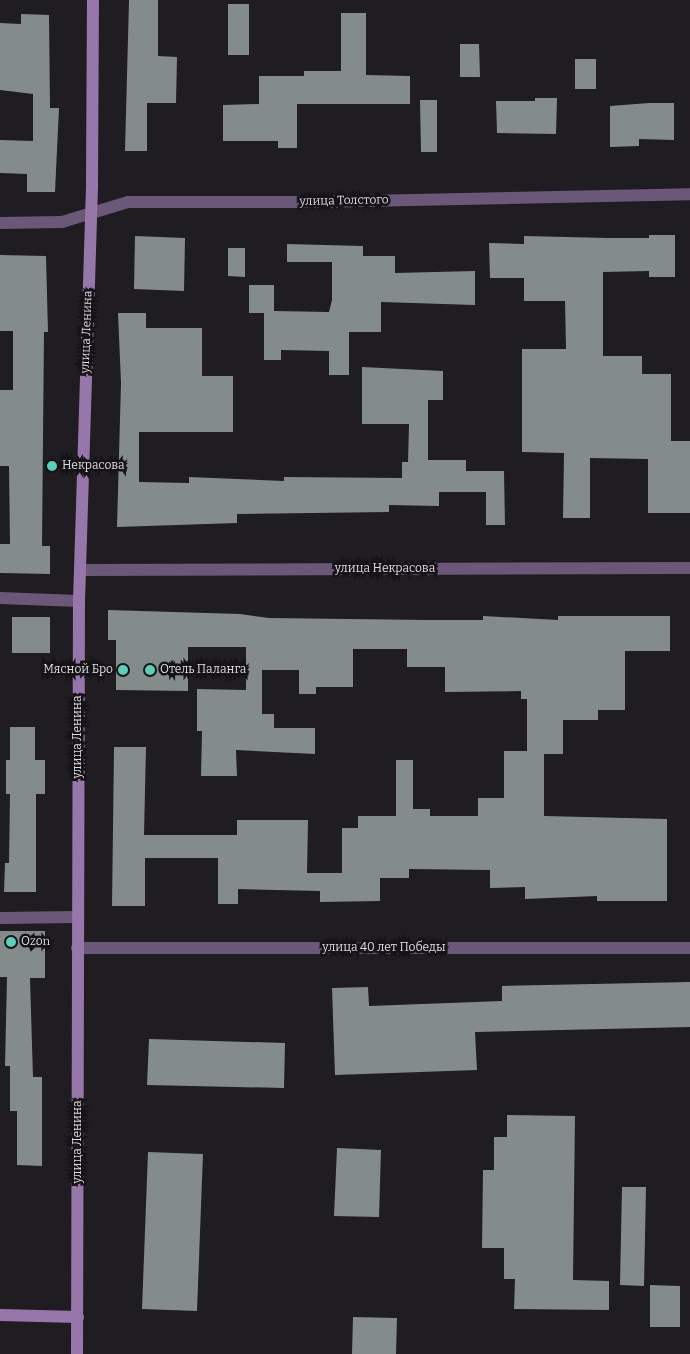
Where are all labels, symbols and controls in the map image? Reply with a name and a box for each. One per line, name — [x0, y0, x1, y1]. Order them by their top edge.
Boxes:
street label: улица Толстого — [299, 193, 389, 209]
street label: улица Ленина — [78, 290, 96, 374]
place label: Некрасова — [62, 459, 125, 473]
marker: Некрасова — [46, 460, 58, 472]
street label: улица Некрасова — [335, 562, 435, 576]
place label: Мясной Бро — [43, 663, 113, 677]
place label: Отель Паланга — [160, 663, 246, 677]
marker: Мясной Бро — [117, 664, 129, 676]
marker: Отель Паланга — [144, 664, 156, 676]
street label: улица Ленина — [71, 696, 85, 778]
place label: Ozon — [21, 935, 50, 949]
marker: Ozon — [5, 936, 17, 948]
street label: улица 40 лет Победы — [322, 941, 446, 955]
street label: улица Ленина — [71, 1101, 85, 1183]

